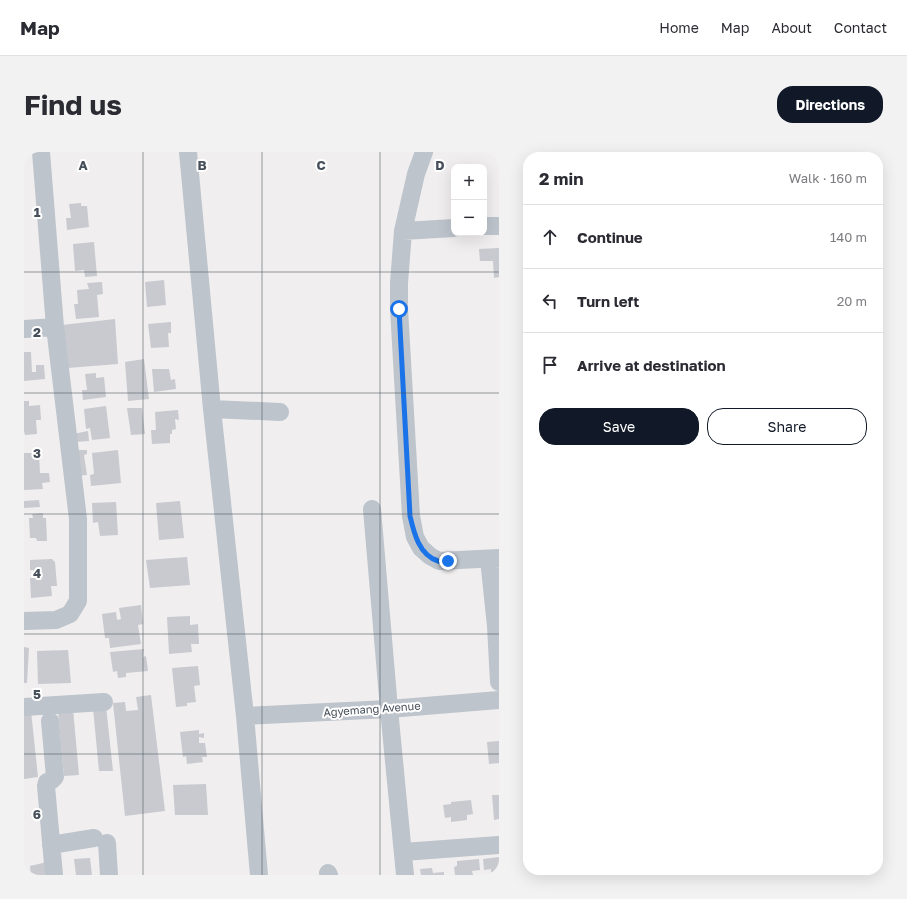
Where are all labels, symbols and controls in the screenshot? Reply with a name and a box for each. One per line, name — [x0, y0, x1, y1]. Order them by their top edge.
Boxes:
text: Map — [20, 16, 60, 39]
text: Home — [659, 19, 699, 36]
text: Map — [721, 19, 749, 36]
text: About — [771, 19, 812, 36]
text: Contact — [834, 19, 887, 36]
button: Directions — [777, 86, 883, 123]
text: Find us — [24, 88, 122, 121]
text: A — [78, 157, 88, 173]
text: B — [197, 157, 207, 173]
text: C — [316, 157, 326, 173]
text: D — [435, 157, 445, 173]
map controls — [451, 164, 487, 236]
button: + — [451, 164, 487, 200]
text: 2 min — [539, 168, 583, 189]
text: Walk · 160 m — [789, 170, 867, 186]
button: − — [451, 200, 487, 236]
text: 1 — [34, 204, 41, 220]
icon: ahead — [539, 226, 561, 248]
text: Continue — [577, 228, 643, 246]
text: 140 m — [830, 229, 867, 245]
icon: left — [539, 290, 561, 312]
text: Turn left — [577, 292, 639, 310]
text: 20 m — [837, 293, 867, 309]
route start — [390, 300, 408, 318]
text: 2 — [33, 324, 41, 340]
icon: arrive — [539, 354, 561, 376]
text: Arrive at destination — [577, 356, 726, 374]
button: Save — [539, 408, 699, 445]
button: Share — [707, 408, 867, 445]
text: 3 — [33, 445, 41, 461]
route end — [439, 552, 457, 570]
text: 4 — [33, 565, 41, 581]
text: 5 — [33, 686, 41, 702]
street label: Agyemang Avenue — [323, 699, 421, 718]
text: 6 — [33, 806, 41, 822]

